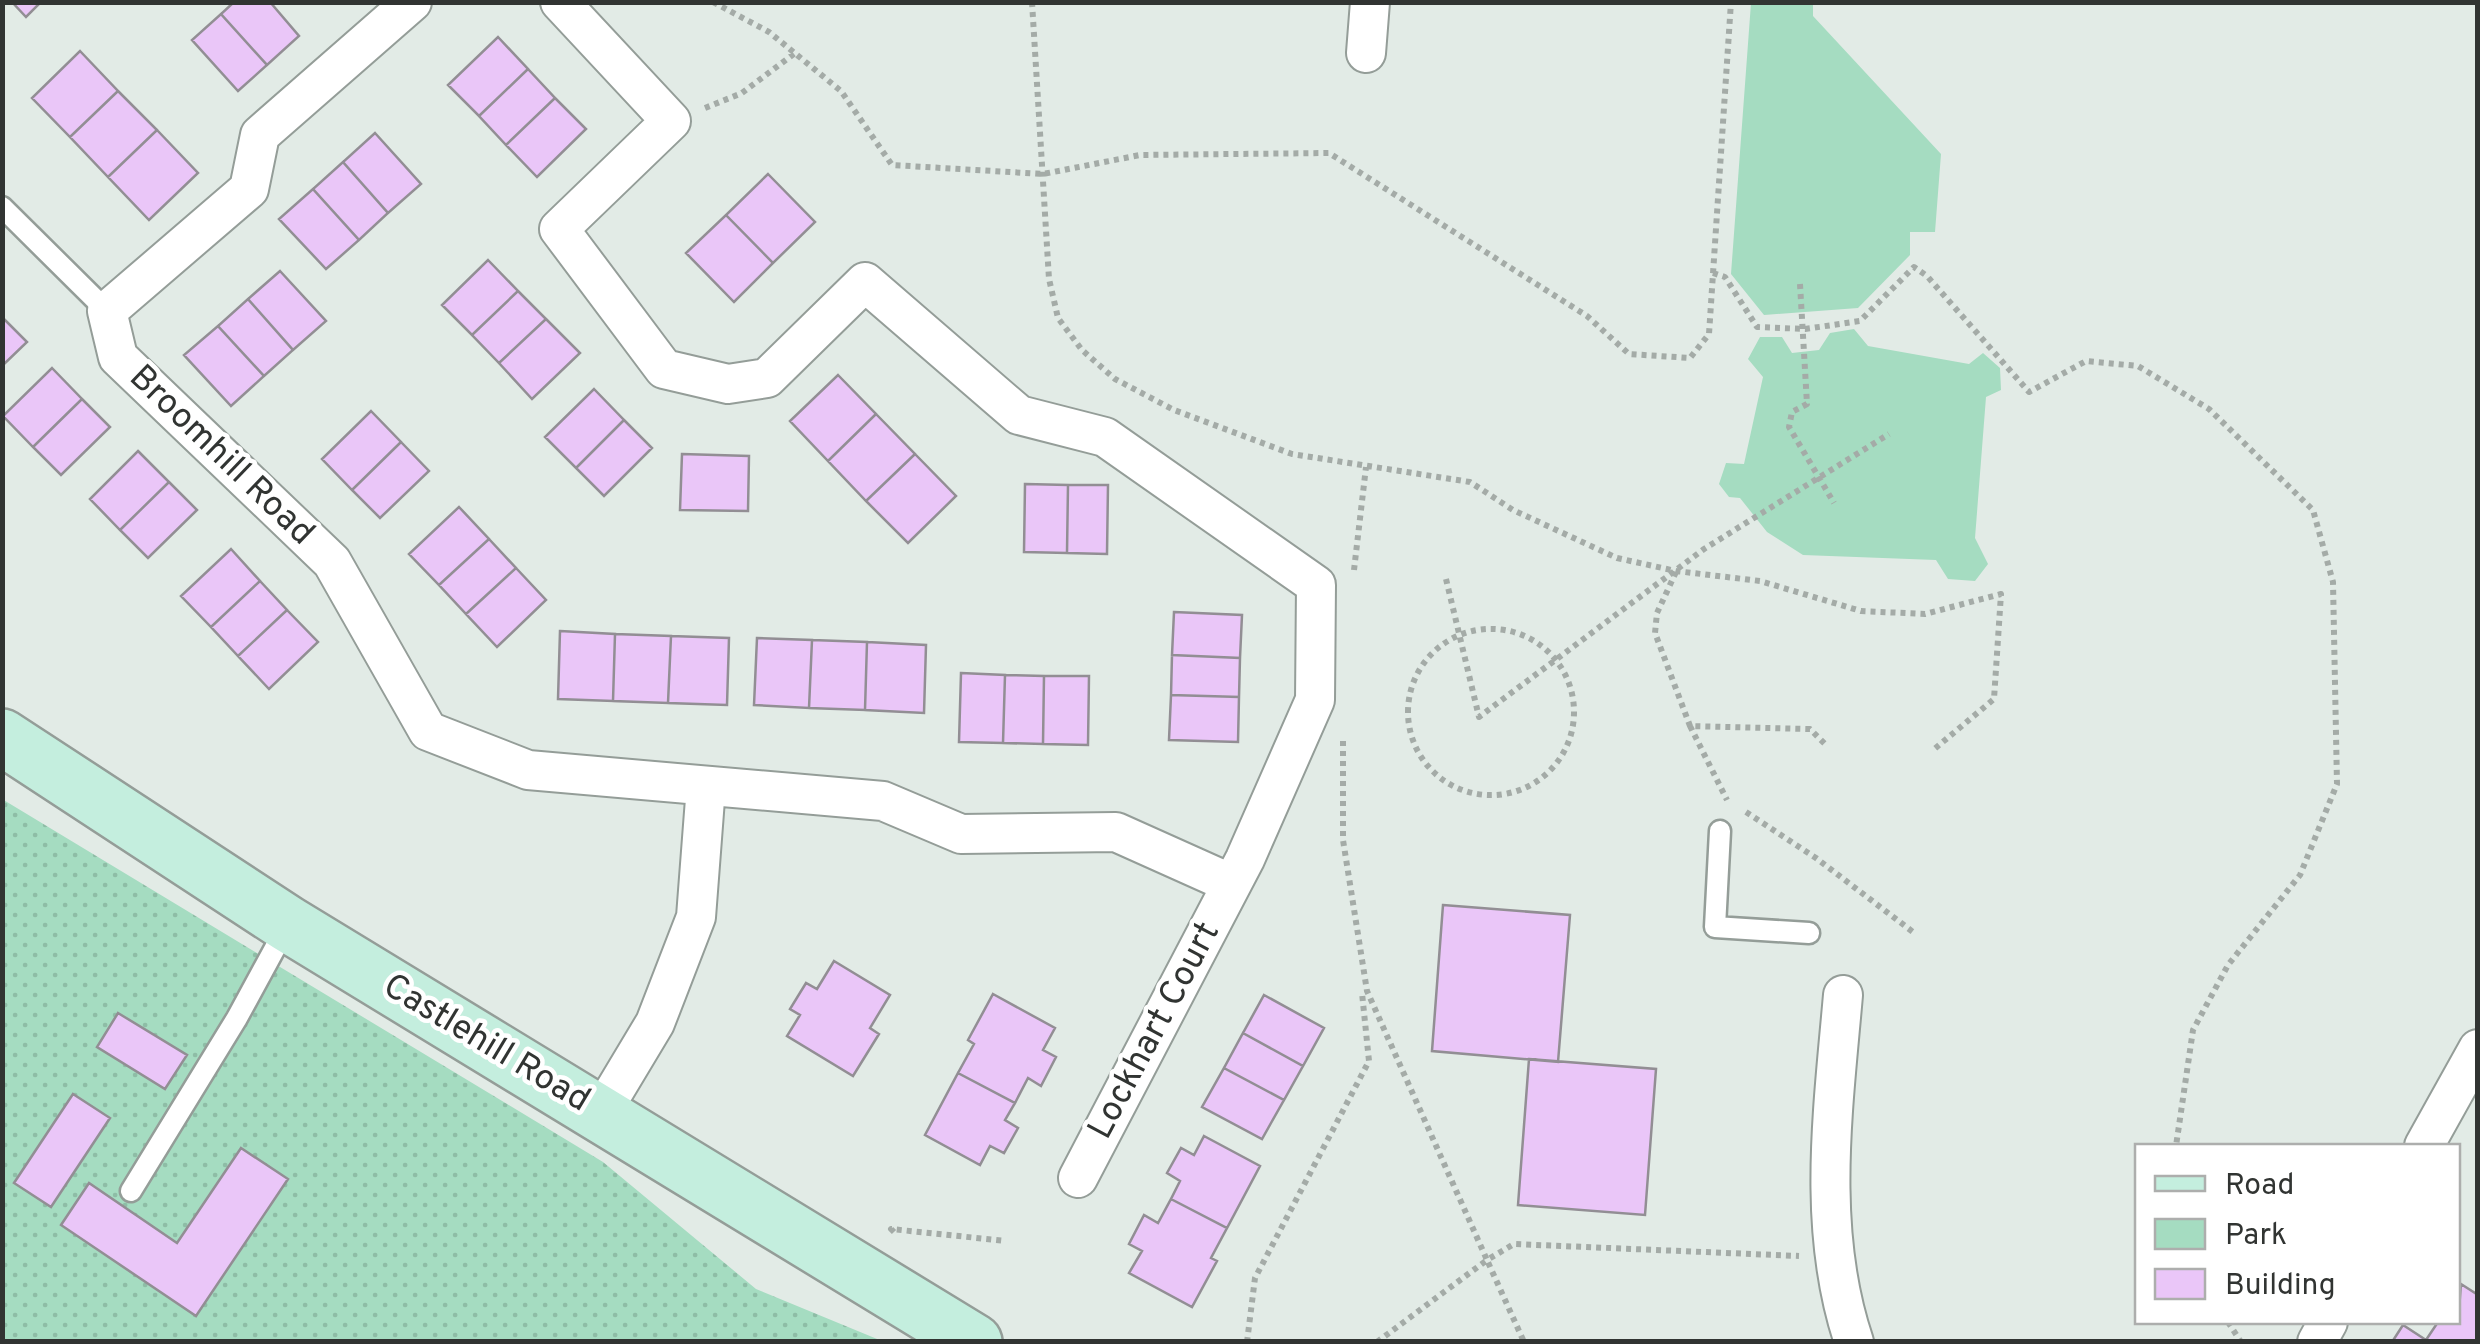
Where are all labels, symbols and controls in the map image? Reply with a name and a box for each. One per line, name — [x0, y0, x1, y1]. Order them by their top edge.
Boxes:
street label: Broomhill Road — [119, 356, 323, 556]
street label: Lockhart Court — [1079, 915, 1231, 1147]
street label: Castlehill Road — [374, 965, 598, 1123]
legend — [2135, 1144, 2460, 1324]
text: Road — [2225, 1168, 2294, 1205]
text: Park — [2225, 1218, 2287, 1255]
text: Building — [2225, 1268, 2336, 1305]

